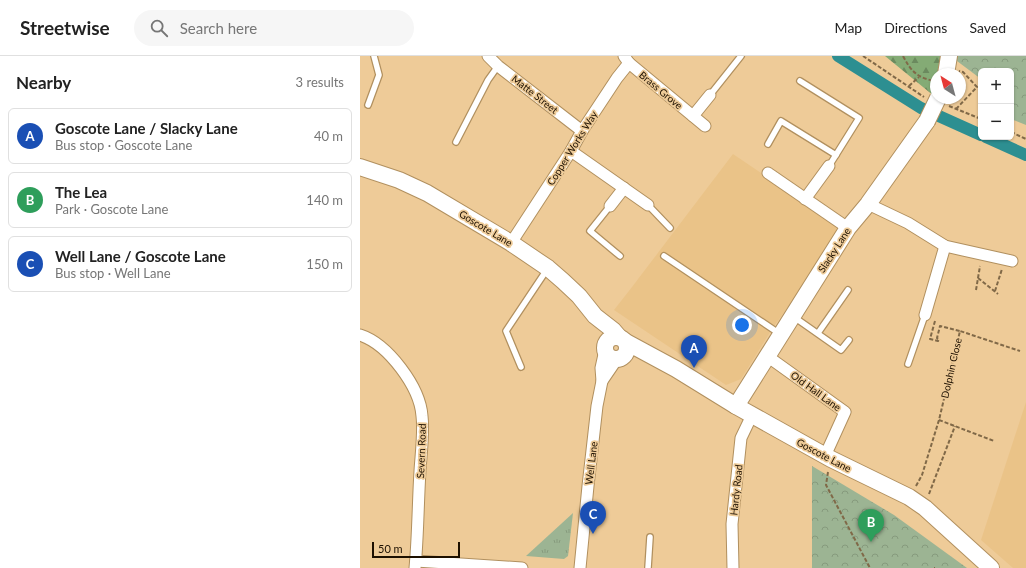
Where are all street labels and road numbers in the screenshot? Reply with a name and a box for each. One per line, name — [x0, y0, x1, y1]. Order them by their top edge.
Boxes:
street label: Brass Grove — [637, 68, 685, 112]
street label: Matte Street — [510, 72, 561, 116]
street label: Copper Works Way — [544, 108, 600, 187]
street label: Goscote Lane — [457, 207, 515, 249]
street label: Slacky Lane — [815, 225, 853, 275]
street label: Dolphin Close — [938, 337, 964, 399]
street label: Old Hall Lane — [789, 369, 843, 413]
street label: Severn Road — [414, 423, 428, 479]
street label: Goscote Lane — [795, 436, 853, 474]
street label: Well Lane — [582, 441, 600, 485]
street label: Hardy Road — [727, 464, 745, 516]

